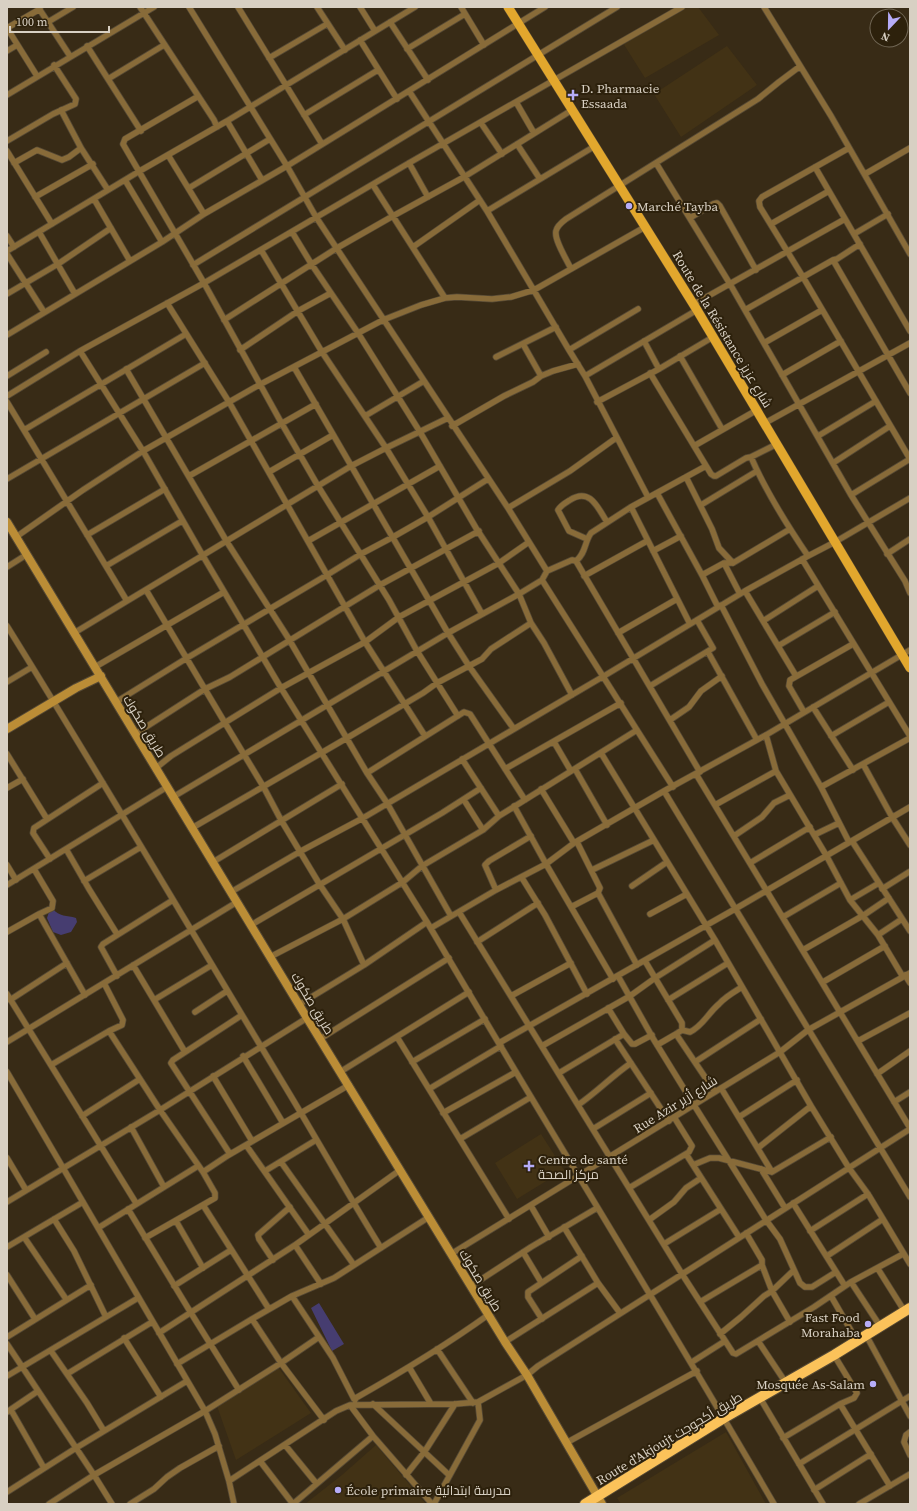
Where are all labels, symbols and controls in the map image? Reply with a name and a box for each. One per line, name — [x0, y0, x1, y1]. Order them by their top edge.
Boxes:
scale bar — [10, 8, 109, 34]
north arrow — [869, 8, 909, 48]
text: 100 m — [16, 14, 48, 30]
text: N — [879, 28, 892, 45]
place label: D. Pharmacie Essaada — [581, 80, 660, 112]
marker: D. Pharmacie Essaada — [568, 90, 578, 100]
place label: Marché Tayba — [637, 198, 719, 215]
marker: Marché Tayba — [624, 201, 634, 211]
street label: Route de la Résistance شارع عزيز — [669, 248, 776, 411]
street label: طريق صكوك — [119, 692, 170, 760]
street label: طريق صكوك — [287, 969, 338, 1037]
street label: Rue Azir شارع أزير — [630, 1072, 720, 1137]
place label: Centre de santé مركز الصحة — [538, 1151, 628, 1183]
marker: Centre de santé مركز الصحة — [523, 1160, 535, 1172]
street label: طريق صكوك — [455, 1246, 506, 1314]
place label: Fast Food Morahaba — [801, 1309, 861, 1341]
marker: Fast Food Morahaba — [863, 1319, 873, 1329]
place label: Mosquée As-Salam — [756, 1376, 865, 1393]
marker: Mosquée As-Salam — [868, 1379, 878, 1389]
street label: Route d'Akjoujt طريق أكجوجت — [593, 1388, 745, 1489]
place label: École primaire مدرسة ابتدائية — [346, 1482, 511, 1499]
marker: École primaire مدرسة ابتدائية — [333, 1485, 343, 1495]

